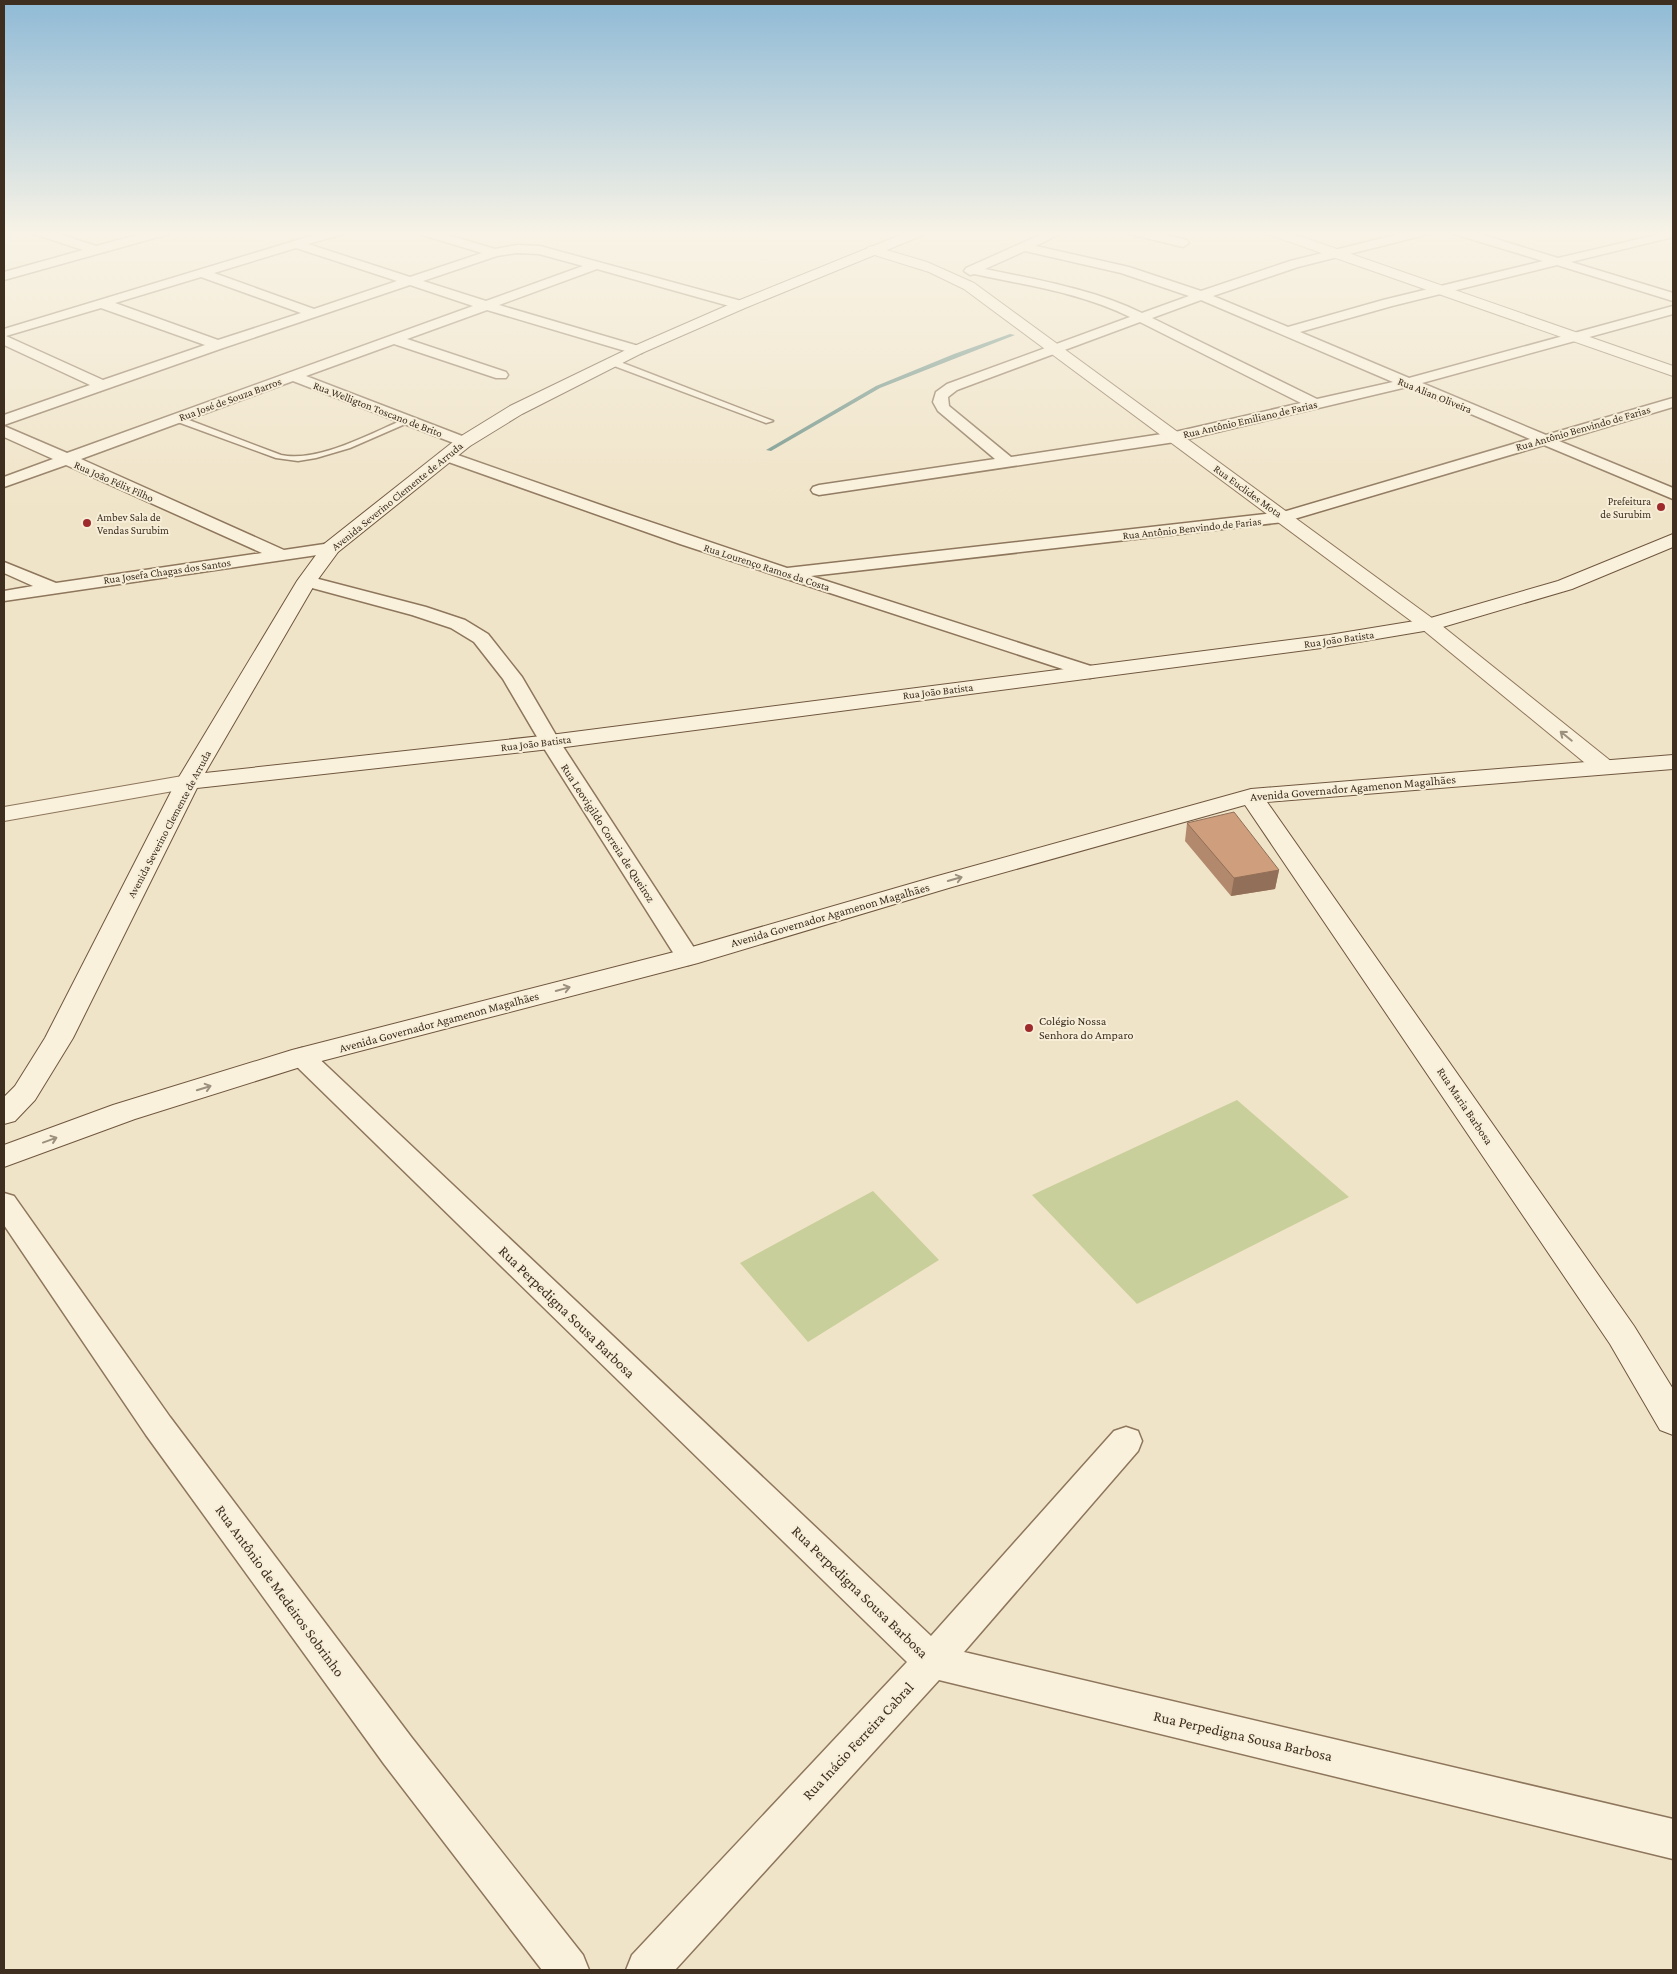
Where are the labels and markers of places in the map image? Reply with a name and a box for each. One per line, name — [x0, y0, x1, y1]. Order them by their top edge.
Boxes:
place label: Prefeitura de Surubim — [1600, 495, 1651, 520]
marker: Prefeitura de Surubim — [1655, 501, 1667, 513]
place label: Ambev Sala de Vendas Surubim — [97, 511, 169, 536]
marker: Ambev Sala de Vendas Surubim — [81, 517, 93, 529]
place label: Colégio Nossa Senhora do Amparo — [1039, 1014, 1133, 1042]
marker: Colégio Nossa Senhora do Amparo — [1023, 1022, 1035, 1034]

